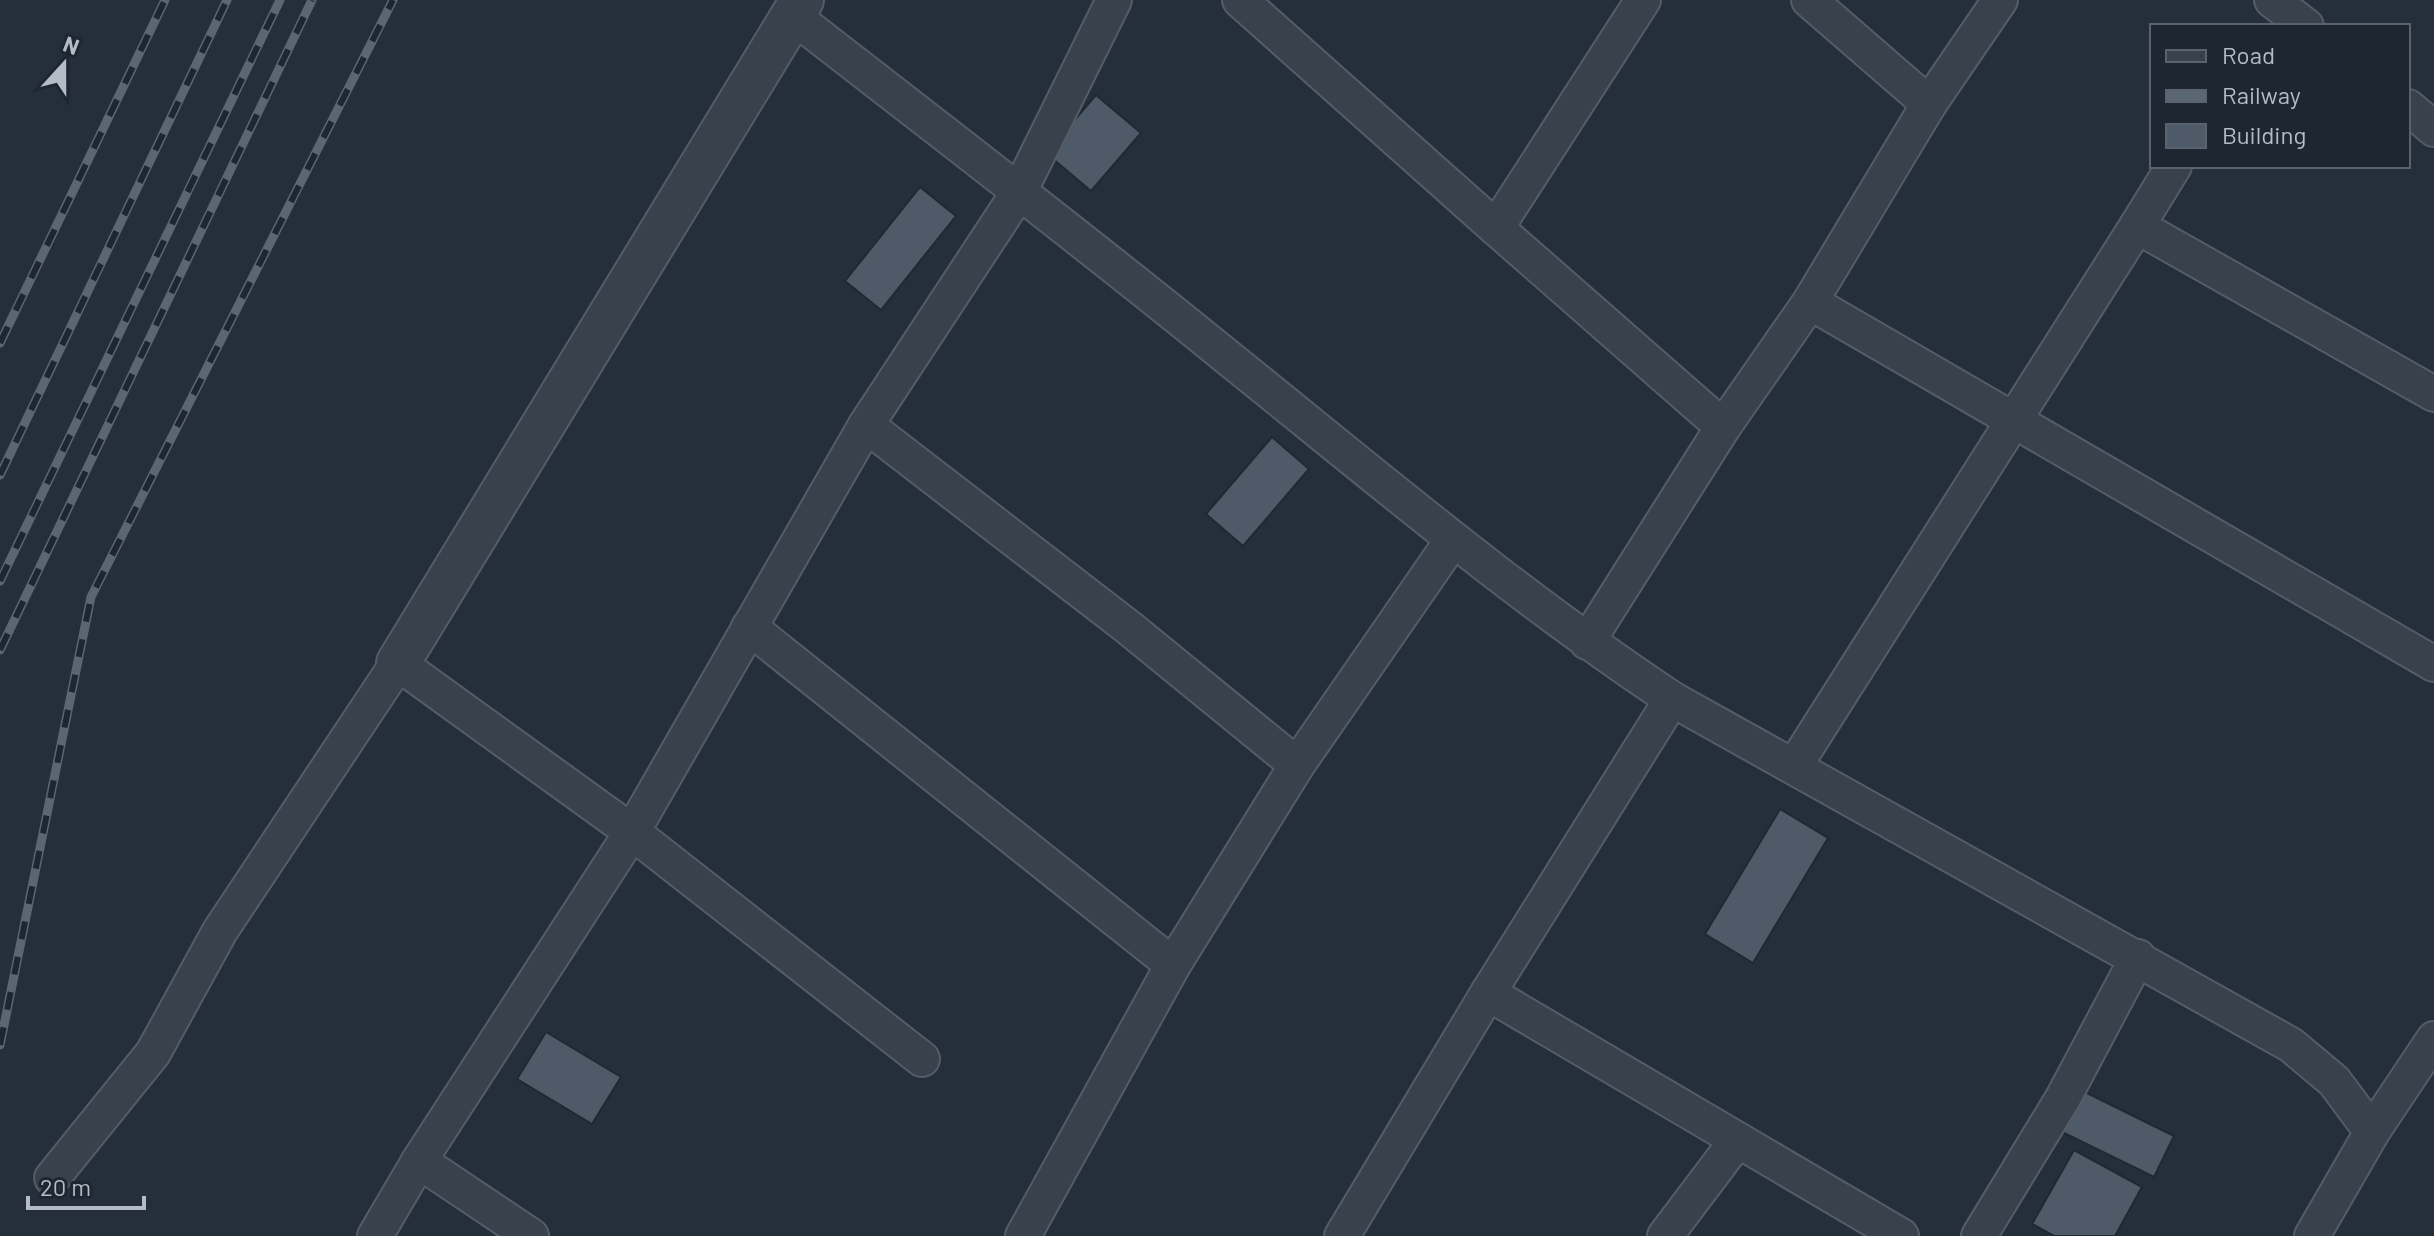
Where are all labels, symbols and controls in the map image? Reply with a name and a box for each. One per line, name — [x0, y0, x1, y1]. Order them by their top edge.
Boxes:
north arrow — [24, 24, 104, 104]
legend — [2150, 24, 2410, 168]
text: N — [60, 30, 83, 59]
text: Road — [2222, 40, 2275, 69]
text: Railway — [2222, 80, 2301, 109]
text: Building — [2222, 120, 2306, 149]
scale bar — [28, 1160, 144, 1210]
text: 20 m — [40, 1172, 91, 1201]

